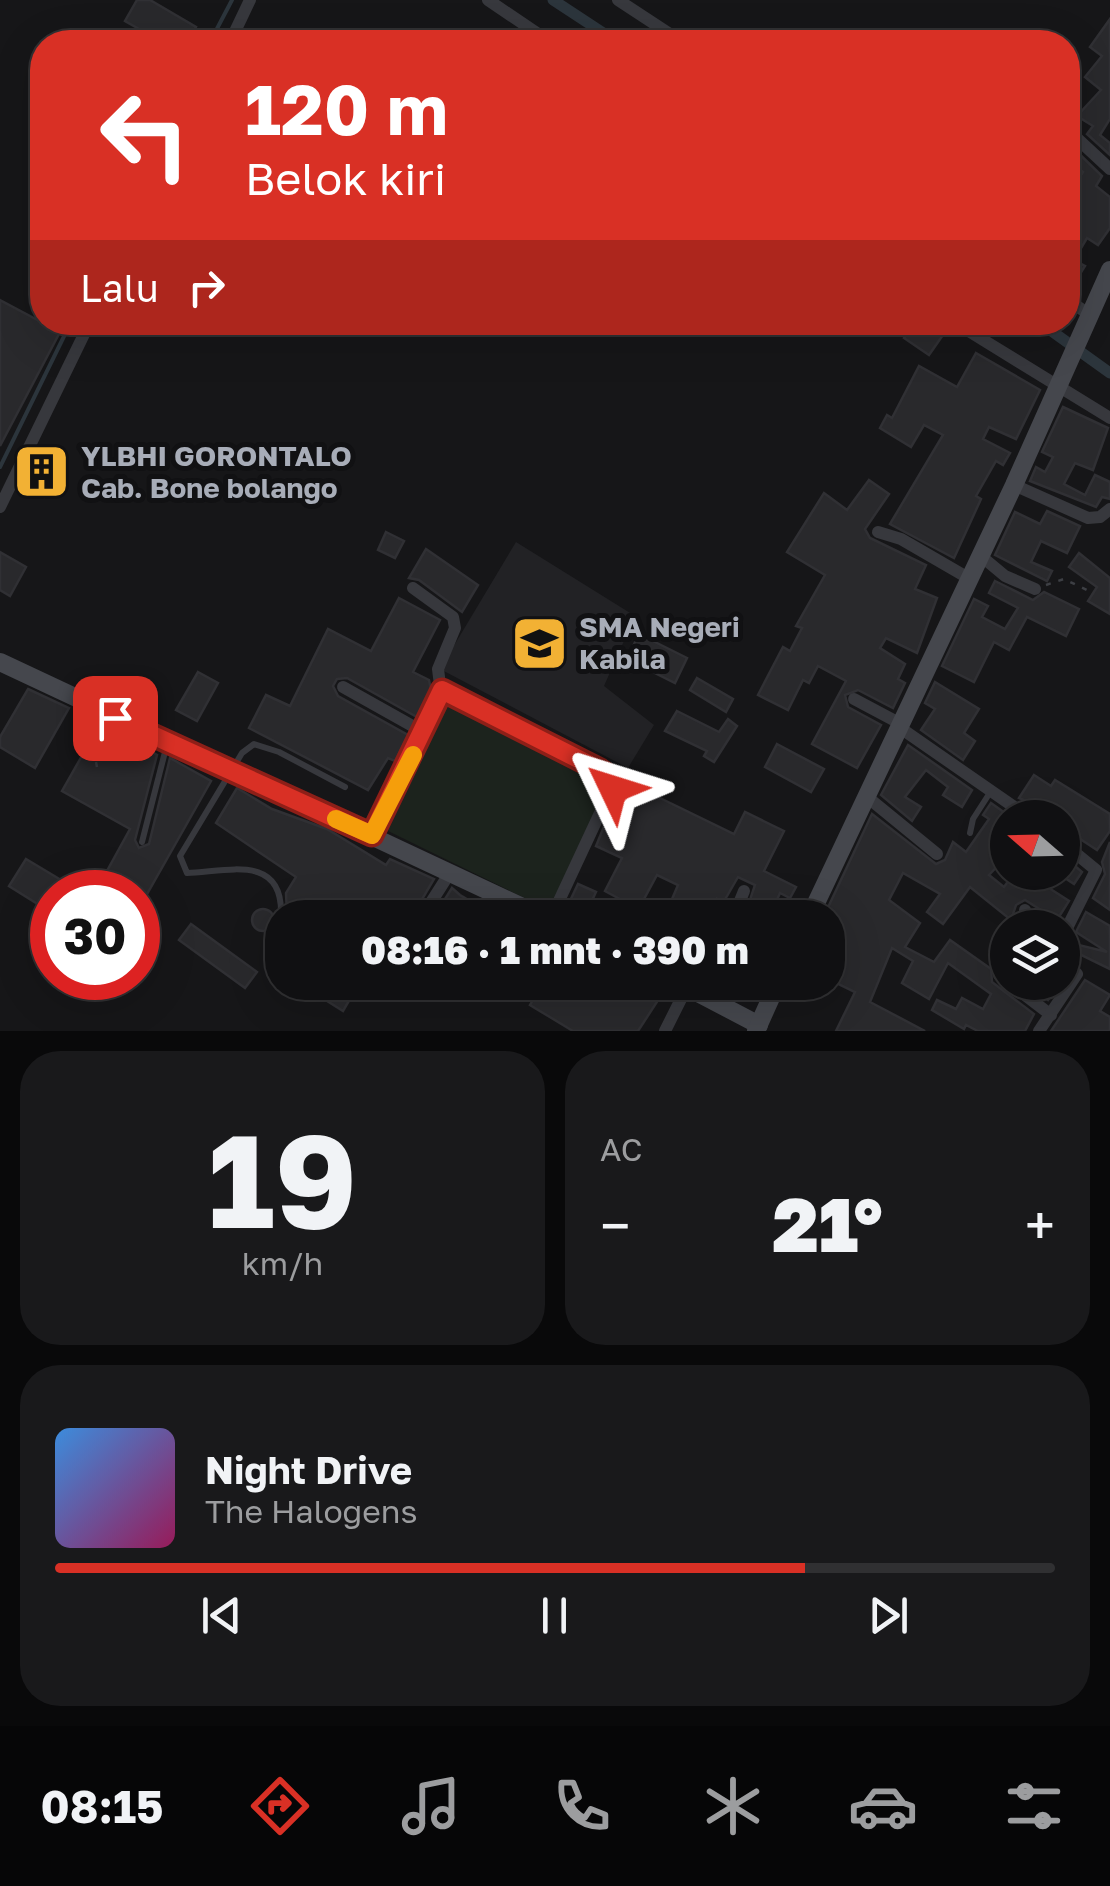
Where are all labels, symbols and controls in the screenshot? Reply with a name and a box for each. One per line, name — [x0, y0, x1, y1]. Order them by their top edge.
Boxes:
text: 120 m — [245, 66, 448, 150]
icon: left — [80, 70, 210, 200]
text: Belok kiri — [245, 151, 446, 205]
icon: right — [179, 260, 234, 315]
text: Lalu — [80, 265, 159, 310]
place label: YLBHI GORONTALO Cab. Bone bolango — [81, 439, 352, 504]
building icon: YLBHI GORONTALO Cab. Bone bolango — [12, 442, 72, 502]
place label: SMA Negeri Kabila — [579, 610, 740, 675]
school or university icon: SMA Negeri Kabila — [510, 613, 570, 673]
pin — [73, 676, 158, 761]
icon: arrive — [88, 691, 143, 746]
position arrow — [561, 737, 665, 841]
north arrow — [990, 800, 1080, 890]
map controls — [990, 800, 1080, 1000]
speed limit sign: 30 — [30, 870, 160, 1000]
button: layers — [990, 910, 1080, 1000]
text: 08:16 · 1 mnt · 390 m — [361, 927, 749, 972]
text: 19 — [208, 1101, 357, 1257]
text: AC — [600, 1130, 643, 1168]
text: 21° — [772, 1178, 883, 1269]
text: − — [600, 1192, 630, 1258]
text: + — [1025, 1192, 1055, 1258]
text: km/h — [242, 1244, 323, 1282]
text: Night Drive — [205, 1447, 412, 1492]
text: The Halogens — [205, 1492, 417, 1530]
icon: previous — [194, 1588, 249, 1643]
icon: pause — [527, 1588, 582, 1643]
icon: next — [861, 1588, 916, 1643]
icon: directions — [245, 1771, 315, 1841]
icon: music — [396, 1771, 466, 1841]
icon: phone — [547, 1771, 617, 1841]
icon: climate — [698, 1771, 768, 1841]
icon: car — [848, 1771, 918, 1841]
icon: filters — [999, 1771, 1069, 1841]
text: 08:15 — [40, 1779, 164, 1833]

